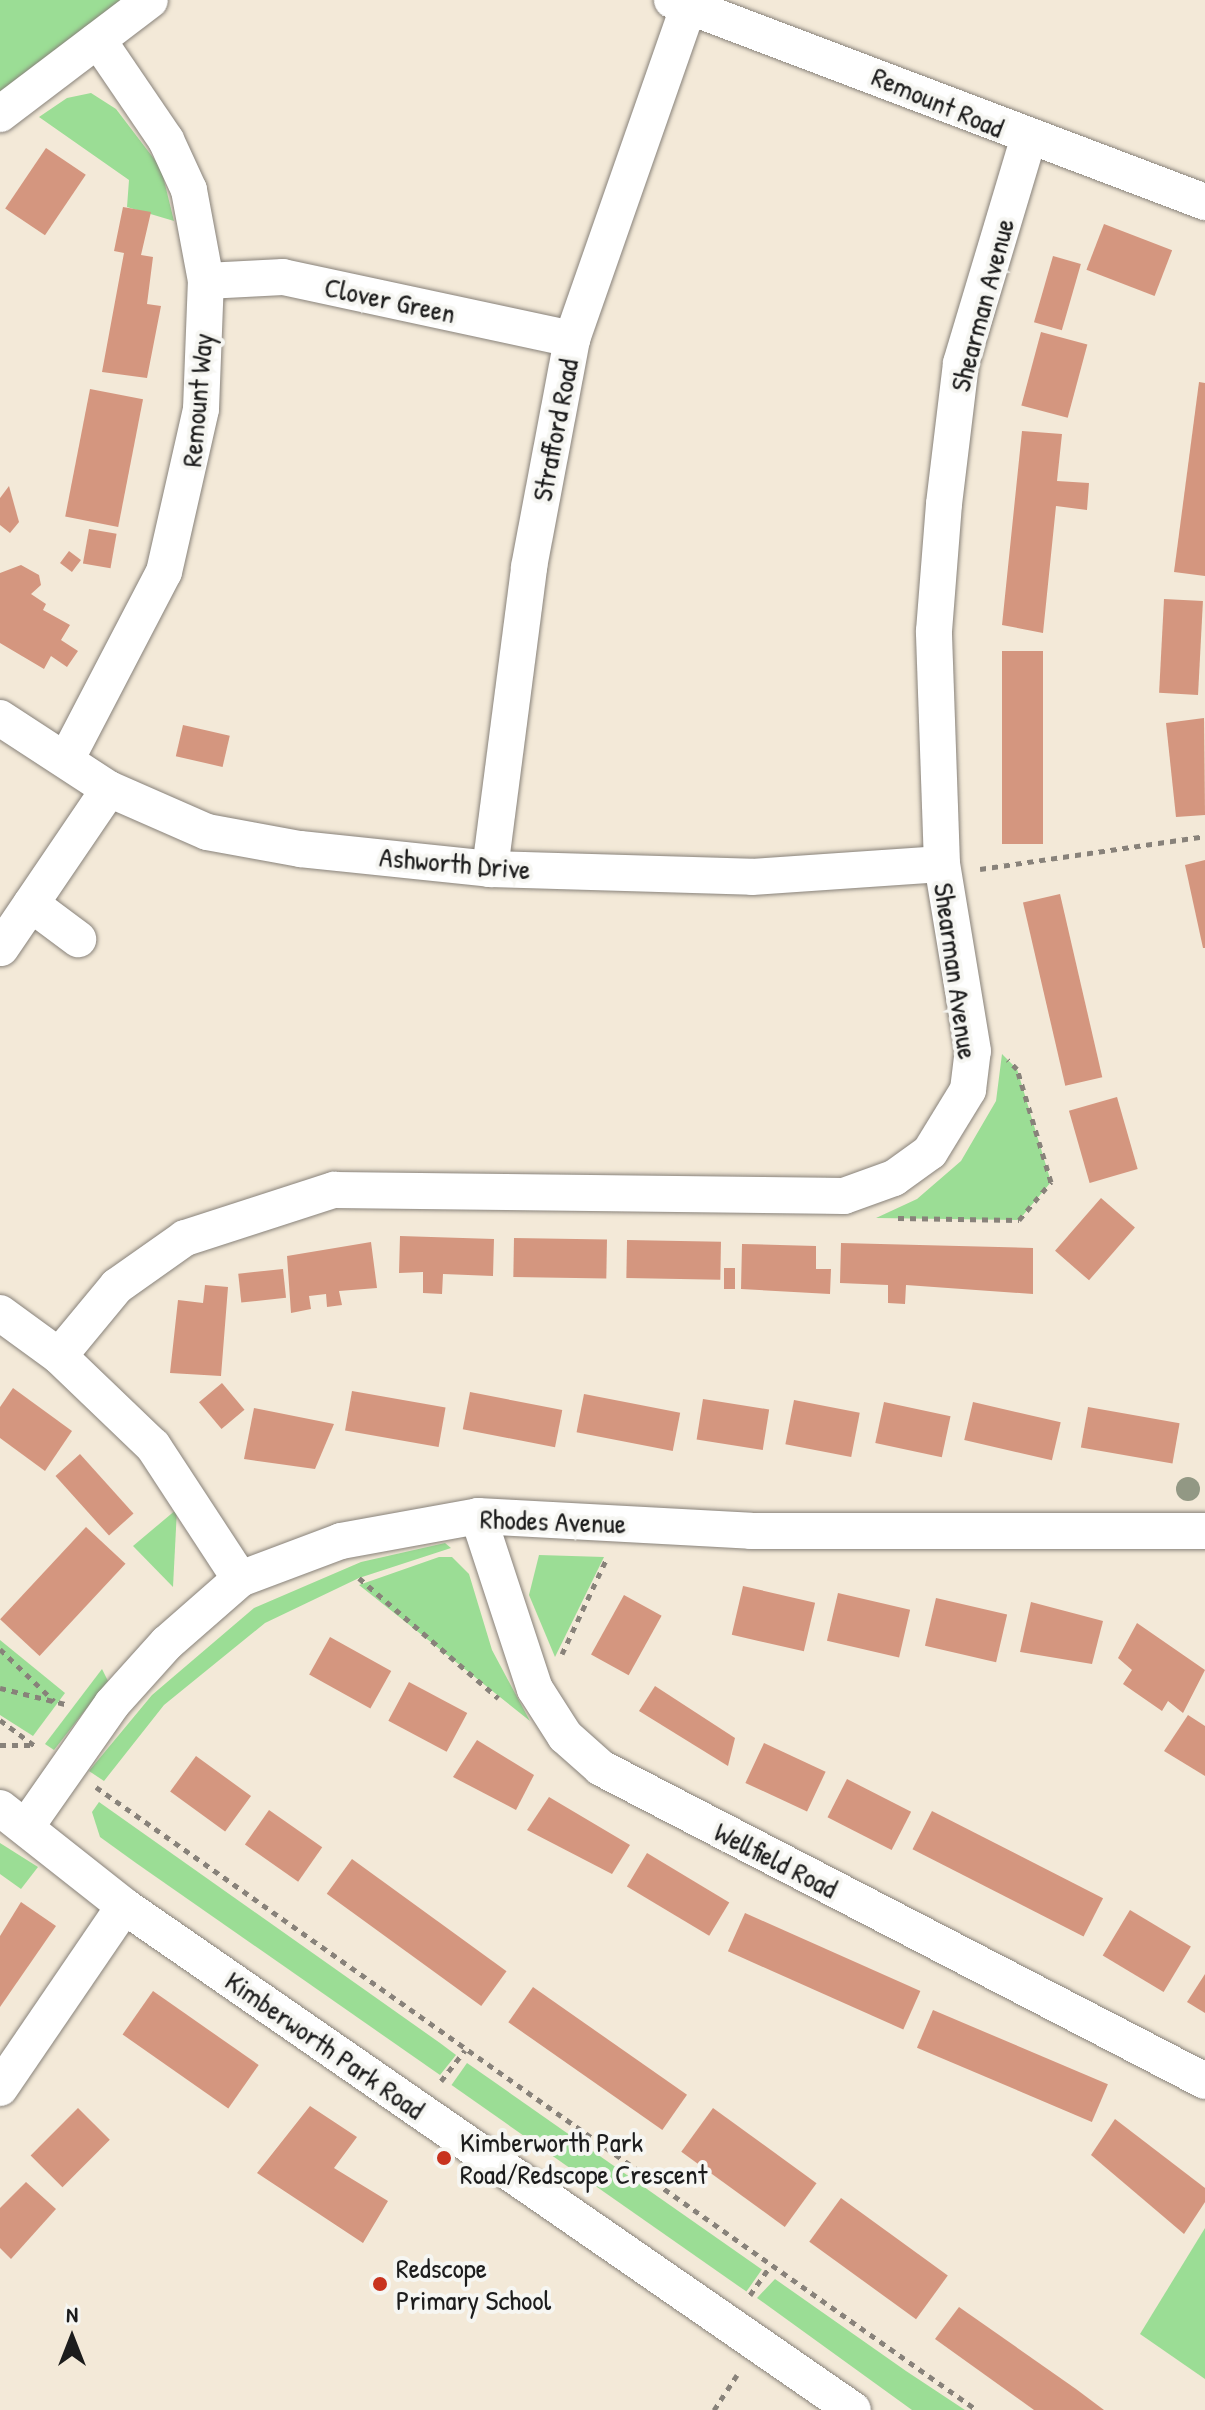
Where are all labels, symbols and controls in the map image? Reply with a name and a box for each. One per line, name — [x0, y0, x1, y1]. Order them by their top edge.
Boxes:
street label: Remount Road — [867, 59, 1009, 145]
street label: Shearman Avenue — [943, 215, 1021, 395]
street label: Clover Green — [322, 270, 458, 330]
street label: Remount Way — [174, 332, 220, 468]
street label: Strafford Road — [525, 356, 585, 504]
street label: Ashworth Drive — [378, 840, 532, 886]
street label: Shearman Avenue — [927, 881, 985, 1061]
street label: Rhodes Avenue — [479, 1502, 627, 1540]
street label: Wellfield Road — [709, 1815, 843, 1905]
street label: Kimberworth Park Road — [219, 1964, 431, 2126]
place label: Kimberworth Park Road/Redscope Crescent — [460, 2125, 707, 2191]
marker: Kimberworth Park Road/Redscope Crescent — [435, 2149, 453, 2167]
place label: Redscope Primary School — [396, 2251, 551, 2317]
marker: Redscope Primary School — [371, 2275, 389, 2293]
north arrow — [32, 2298, 112, 2378]
text: N — [66, 2299, 78, 2329]

